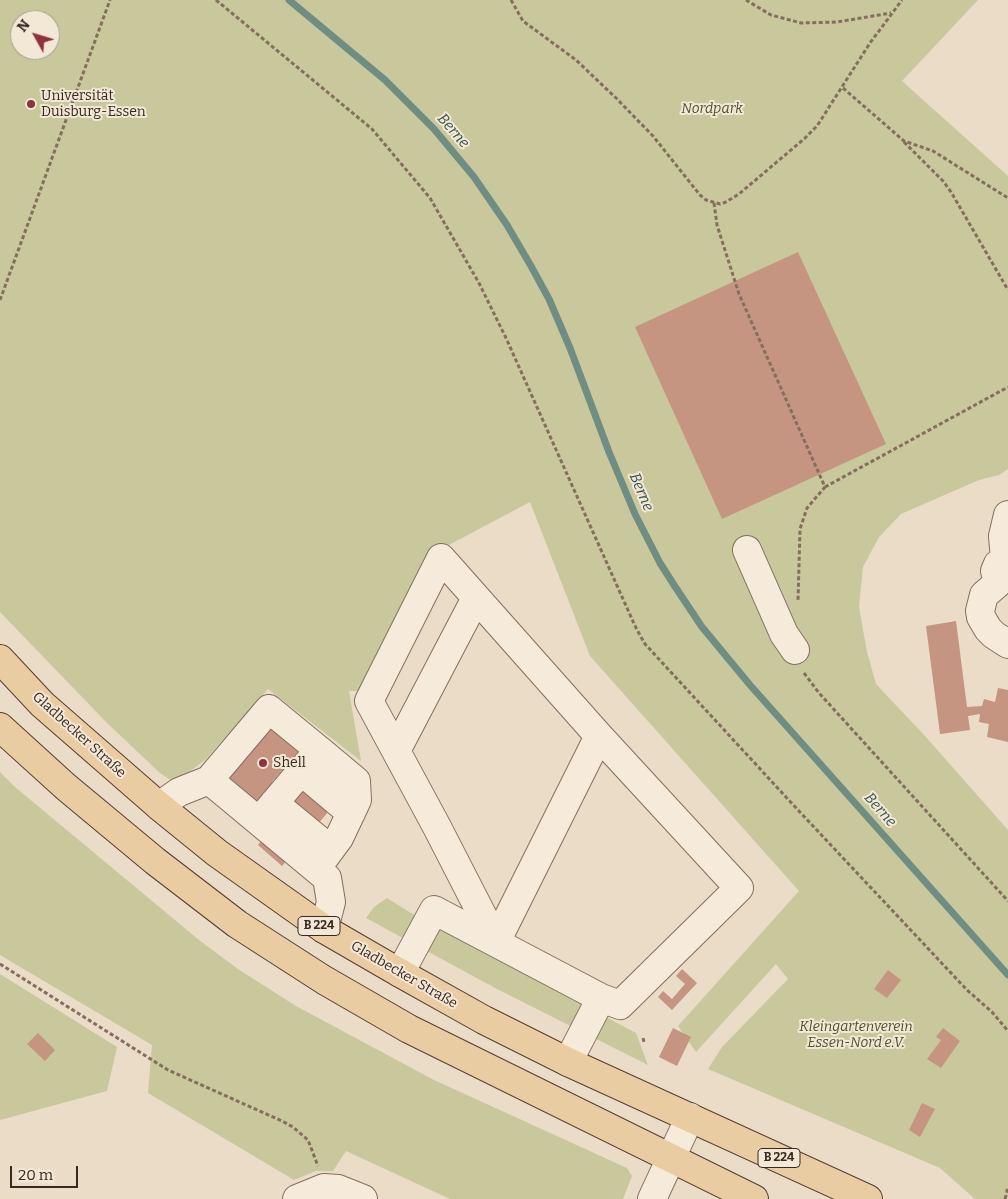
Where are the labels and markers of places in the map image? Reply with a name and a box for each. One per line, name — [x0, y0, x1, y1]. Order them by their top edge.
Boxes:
place label: Universität Duisburg-Essen — [41, 88, 146, 120]
marker: Universität Duisburg-Essen — [25, 98, 37, 110]
place label: Shell — [273, 755, 306, 771]
marker: Shell — [257, 757, 269, 769]

